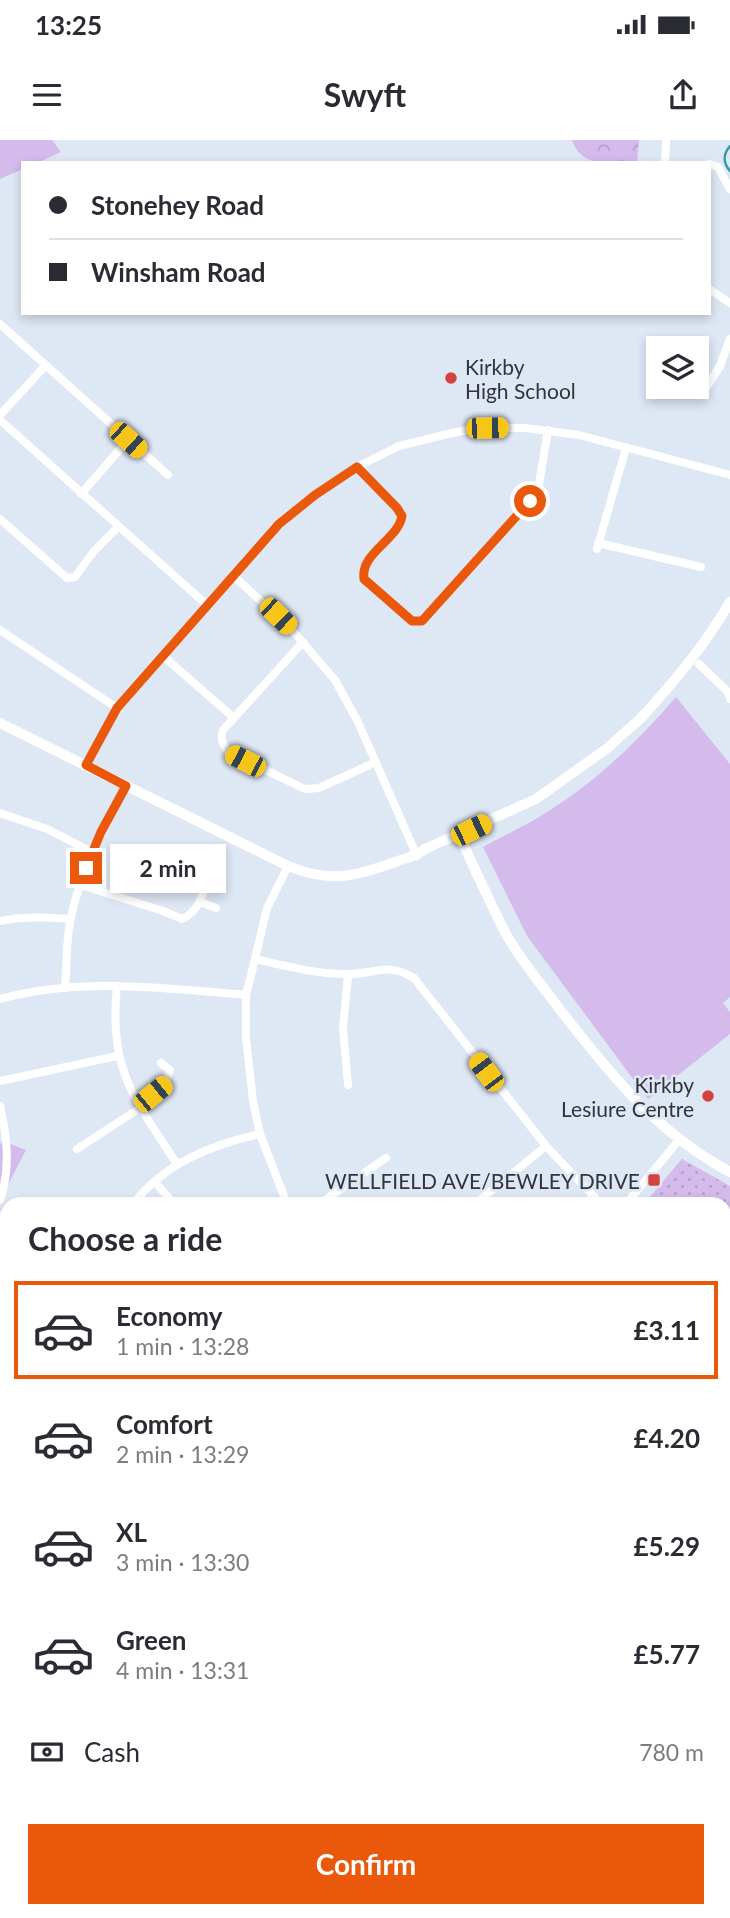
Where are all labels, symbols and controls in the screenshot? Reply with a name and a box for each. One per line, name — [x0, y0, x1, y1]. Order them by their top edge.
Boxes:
text: 13:25 — [35, 9, 102, 41]
text: Swyft — [324, 75, 406, 114]
icon: menu — [28, 76, 66, 114]
icon: share — [664, 76, 702, 114]
text: Stonehey Road — [91, 189, 264, 221]
text: Winsham Road — [91, 256, 266, 288]
map controls — [646, 336, 709, 399]
button: layers — [646, 336, 709, 399]
place label: Kirkby High School — [465, 354, 576, 403]
marker: Kirkby High School — [443, 370, 459, 386]
car — [466, 417, 509, 439]
car — [106, 418, 151, 462]
route start — [514, 485, 546, 517]
car — [256, 594, 301, 638]
car — [222, 742, 269, 780]
car — [448, 811, 495, 849]
callout: 2 min — [110, 844, 226, 892]
route end — [70, 852, 102, 884]
text: 2 min — [139, 854, 197, 882]
car — [465, 1049, 508, 1095]
place label: Kirkby Lesiure Centre — [561, 1072, 694, 1121]
car — [131, 1073, 176, 1115]
marker: Kirkby Lesiure Centre — [700, 1088, 716, 1104]
place label: WELLFIELD AVE/BEWLEY DRIVE — [325, 1168, 640, 1193]
marker: WELLFIELD AVE/BEWLEY DRIVE — [646, 1172, 662, 1188]
text: Choose a ride — [28, 1219, 222, 1258]
icon: car — [32, 1299, 95, 1362]
text: Economy — [116, 1300, 222, 1332]
text: £3.11 — [634, 1314, 700, 1346]
text: 1 min · 13:28 — [116, 1332, 249, 1360]
icon: car — [32, 1407, 95, 1470]
text: Comfort — [116, 1408, 213, 1440]
text: £4.20 — [634, 1422, 700, 1454]
text: 2 min · 13:29 — [116, 1440, 249, 1468]
icon: car — [32, 1515, 95, 1578]
text: XL — [116, 1516, 147, 1548]
text: £5.29 — [634, 1530, 700, 1562]
text: 3 min · 13:30 — [116, 1548, 249, 1576]
icon: car — [32, 1623, 95, 1686]
text: Green — [116, 1624, 186, 1656]
text: £5.77 — [634, 1638, 700, 1670]
text: 4 min · 13:31 — [116, 1656, 249, 1684]
icon: cash — [28, 1733, 66, 1771]
text: Cash — [84, 1736, 140, 1768]
text: 780 m — [639, 1738, 704, 1766]
button: Confirm — [28, 1824, 704, 1904]

